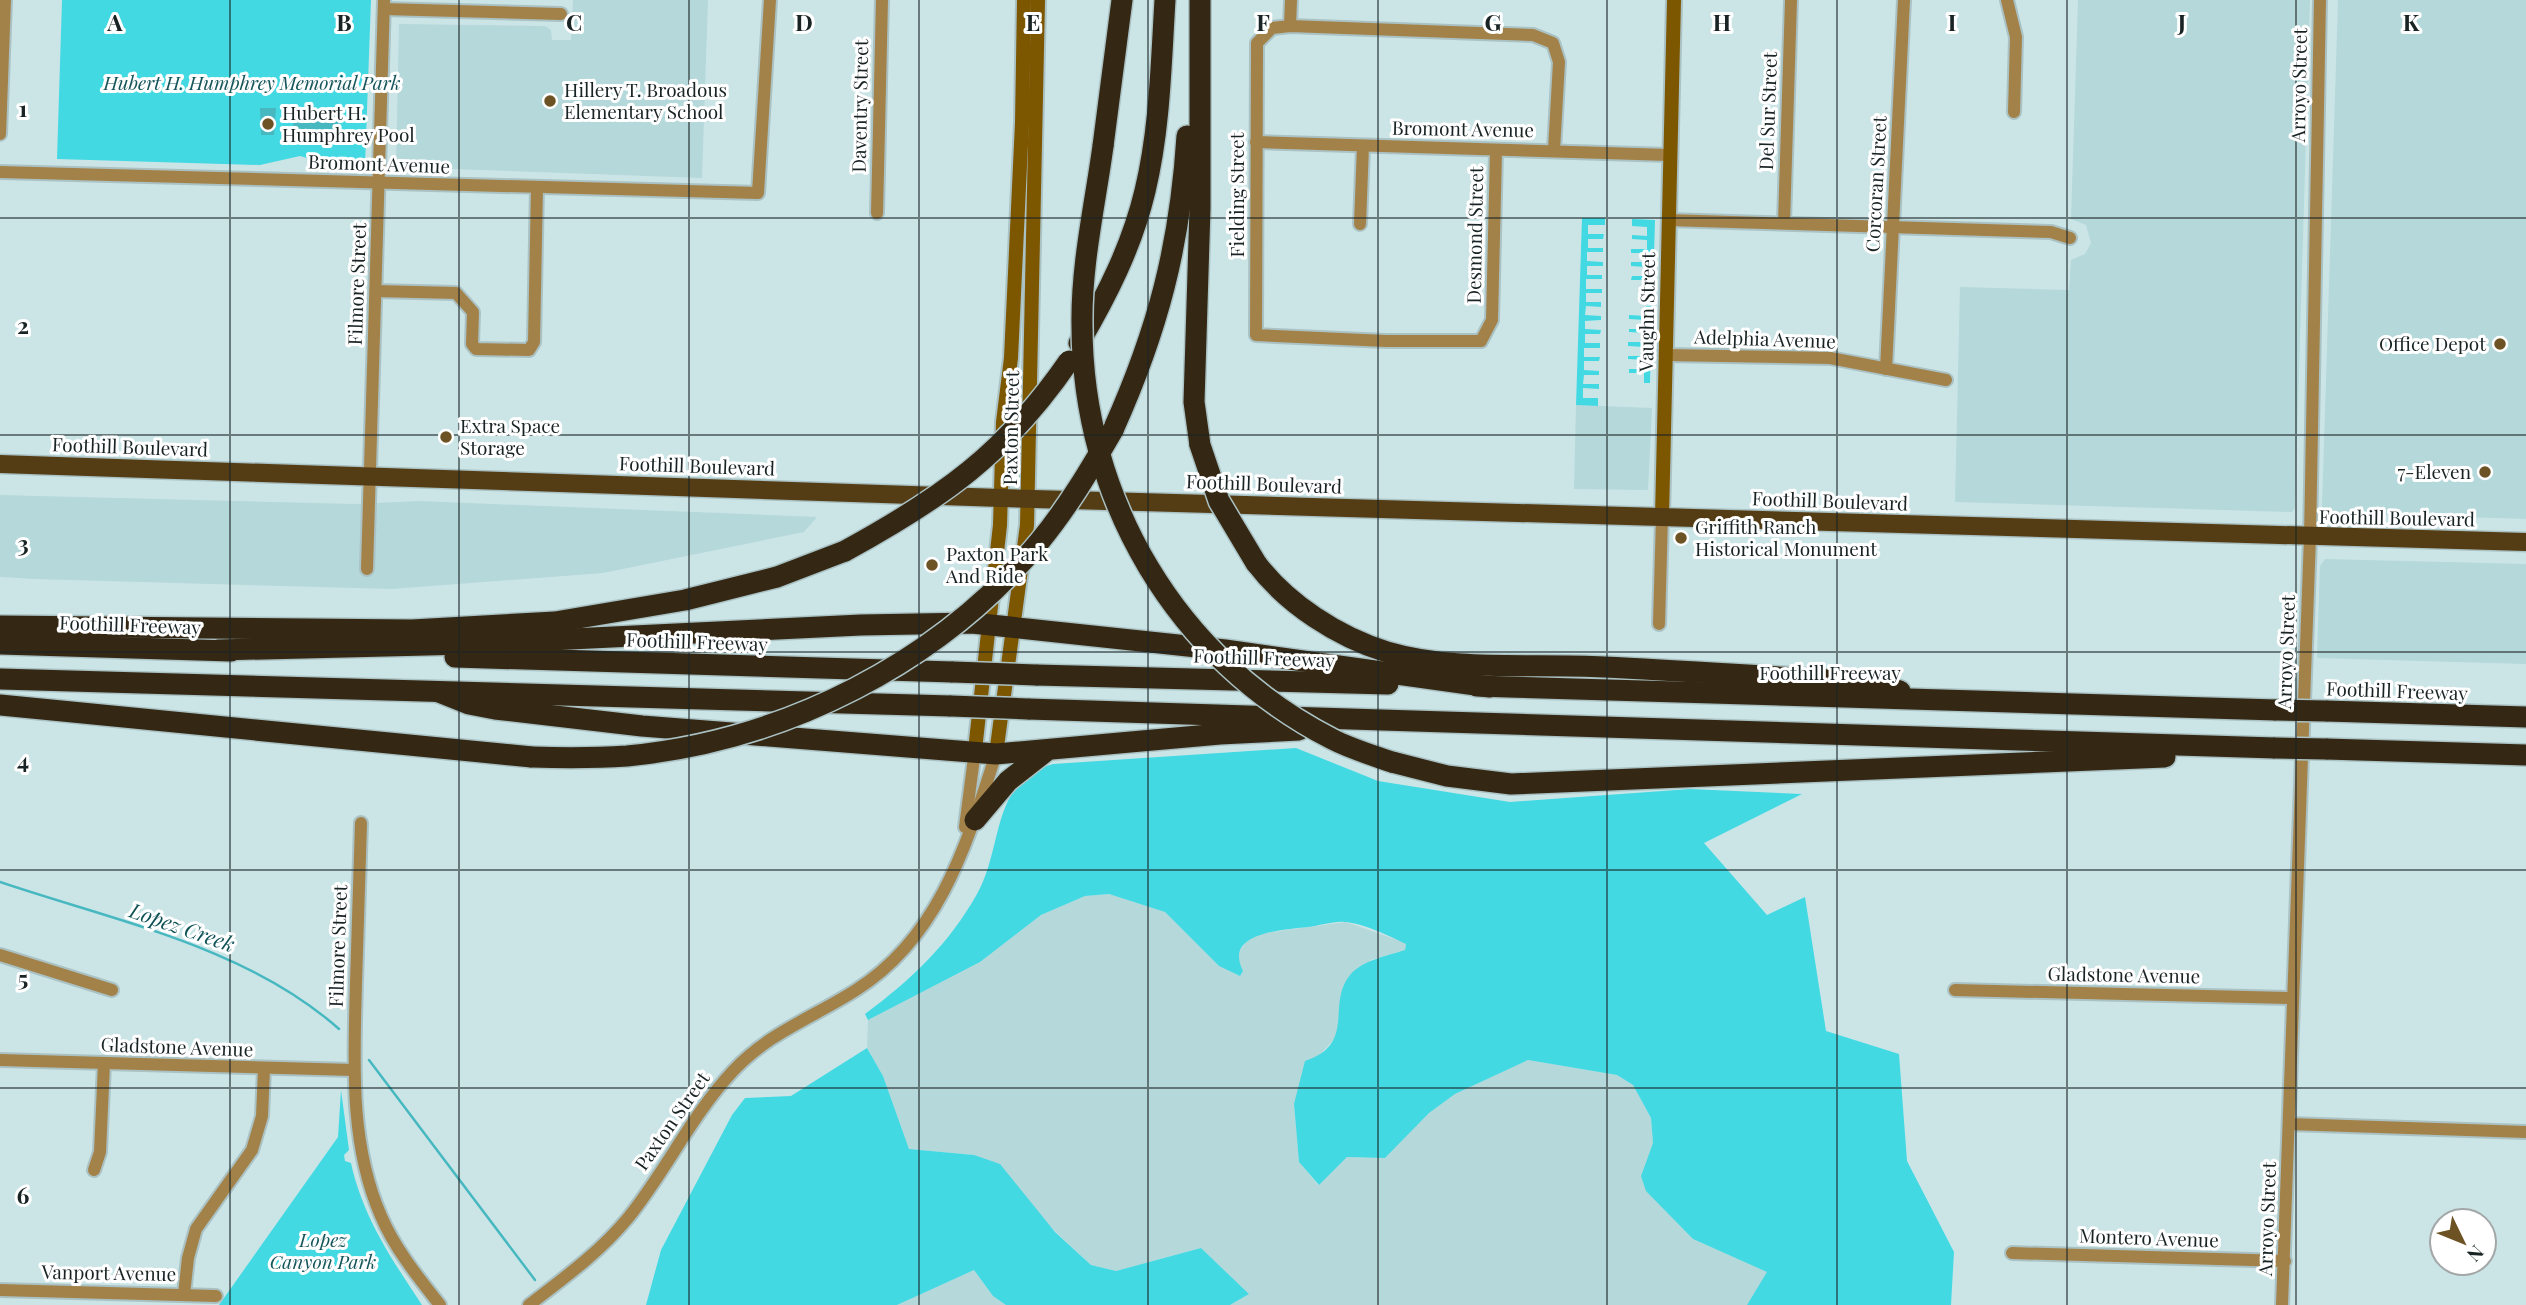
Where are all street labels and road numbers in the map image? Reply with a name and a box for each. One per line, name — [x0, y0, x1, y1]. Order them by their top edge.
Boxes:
street label: Arroyo Street — [2284, 27, 2312, 143]
street label: Daventry Street — [845, 39, 873, 173]
street label: Del Sur Street — [1752, 51, 1782, 171]
street label: Bromont Avenue — [1392, 114, 1534, 142]
street label: Corcoran Street — [1858, 115, 1892, 253]
street label: Fielding Street — [1223, 132, 1249, 257]
street label: Bromont Avenue — [308, 148, 450, 178]
street label: Desmond Street — [1460, 166, 1488, 304]
street label: Filmore Street — [341, 222, 371, 346]
street label: Vaughn Street — [1632, 252, 1660, 373]
street label: Adelphia Avenue — [1693, 322, 1836, 353]
street label: Paxton Street — [996, 370, 1024, 485]
street label: Foothill Boulevard — [52, 430, 208, 462]
street label: Foothill Boulevard — [619, 449, 775, 481]
street label: Foothill Boulevard — [1186, 467, 1342, 499]
street label: Foothill Boulevard — [1752, 484, 1908, 516]
street label: Foothill Boulevard — [2319, 503, 2475, 531]
street label: Arroyo Street — [2270, 594, 2300, 711]
street label: Foothill Freeway — [59, 609, 202, 639]
street label: Foothill Freeway — [626, 626, 769, 656]
street label: Foothill Freeway — [1193, 642, 1336, 672]
street label: Foothill Freeway — [1759, 659, 1901, 685]
street label: Foothill Freeway — [2326, 675, 2469, 705]
street label: Filmore Street — [322, 884, 352, 1008]
street label: Gladstone Avenue — [2048, 960, 2201, 988]
street label: Gladstone Avenue — [100, 1030, 254, 1062]
street label: Paxton Street — [628, 1066, 715, 1175]
street label: Arroyo Street — [2251, 1161, 2281, 1278]
street label: Montero Avenue — [2079, 1222, 2219, 1252]
street label: Vanport Avenue — [40, 1258, 177, 1286]

